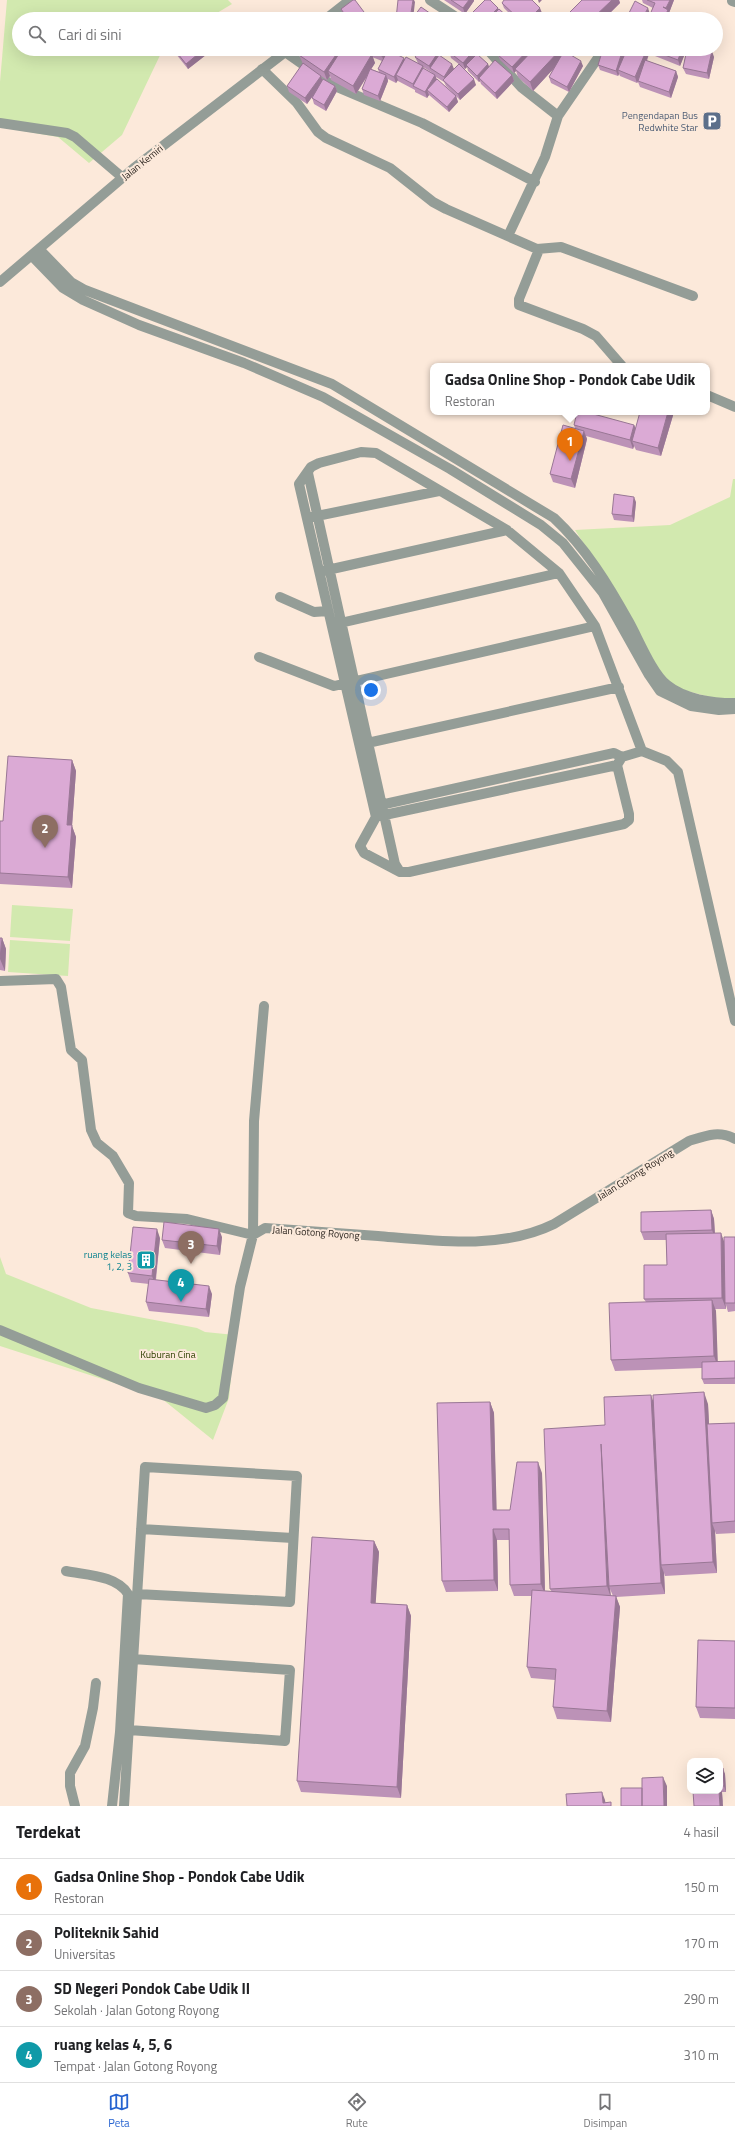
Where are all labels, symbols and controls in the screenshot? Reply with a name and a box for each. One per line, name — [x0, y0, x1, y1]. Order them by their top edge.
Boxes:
search box — [12, 12, 723, 56]
icon: search — [26, 23, 48, 45]
text: Cari di sini — [58, 23, 122, 46]
place label: Pengendapan Bus Redwhite Star — [622, 108, 699, 135]
parking icon: Pengendapan Bus Redwhite Star — [701, 110, 723, 132]
street label: Jalan Kemiri — [118, 141, 166, 184]
popup — [430, 363, 710, 415]
text: Gadsa Online Shop - Pondok Cabe Udik — [445, 368, 695, 391]
text: Restoran — [445, 391, 495, 411]
pin: 1 — [557, 428, 583, 461]
your location — [361, 680, 381, 700]
pin: 2 — [32, 815, 58, 848]
street label: Jalan Gotong Royong — [594, 1145, 676, 1204]
street label: Jalan Gotong Royong — [272, 1222, 360, 1243]
pin: 3 — [178, 1231, 204, 1264]
place label: ruang kelas 1, 2, 3 — [84, 1247, 132, 1274]
building icon: ruang kelas 1, 2, 3 — [135, 1249, 157, 1271]
pin: 4 — [168, 1269, 194, 1302]
park label: Kuburan Cina — [140, 1347, 196, 1362]
map controls — [687, 1758, 723, 1794]
button: layers — [687, 1758, 723, 1794]
text: Terdekat — [16, 1819, 80, 1845]
text: 4 hasil — [683, 1822, 719, 1842]
text: Gadsa Online Shop - Pondok Cabe Udik — [54, 1865, 305, 1888]
text: 1 — [25, 1877, 33, 1897]
text: 150 m — [683, 1877, 719, 1897]
text: Restoran — [54, 1888, 104, 1908]
text: Politeknik Sahid — [54, 1921, 159, 1944]
text: 2 — [25, 1933, 33, 1953]
text: 170 m — [683, 1933, 719, 1953]
text: Universitas — [54, 1944, 115, 1964]
text: SD Negeri Pondok Cabe Udik II — [54, 1977, 250, 2000]
text: 3 — [25, 1989, 33, 2009]
text: 290 m — [683, 1989, 719, 2009]
text: Sekolah · Jalan Gotong Royong — [54, 2000, 219, 2020]
text: ruang kelas 4, 5, 6 — [54, 2033, 172, 2056]
text: 4 — [25, 2045, 33, 2065]
text: 310 m — [683, 2045, 719, 2065]
text: Tempat · Jalan Gotong Royong — [54, 2056, 217, 2076]
tab: Peta — [108, 2091, 130, 2131]
tab: Rute — [346, 2091, 368, 2131]
tab: Disimpan — [584, 2091, 627, 2131]

